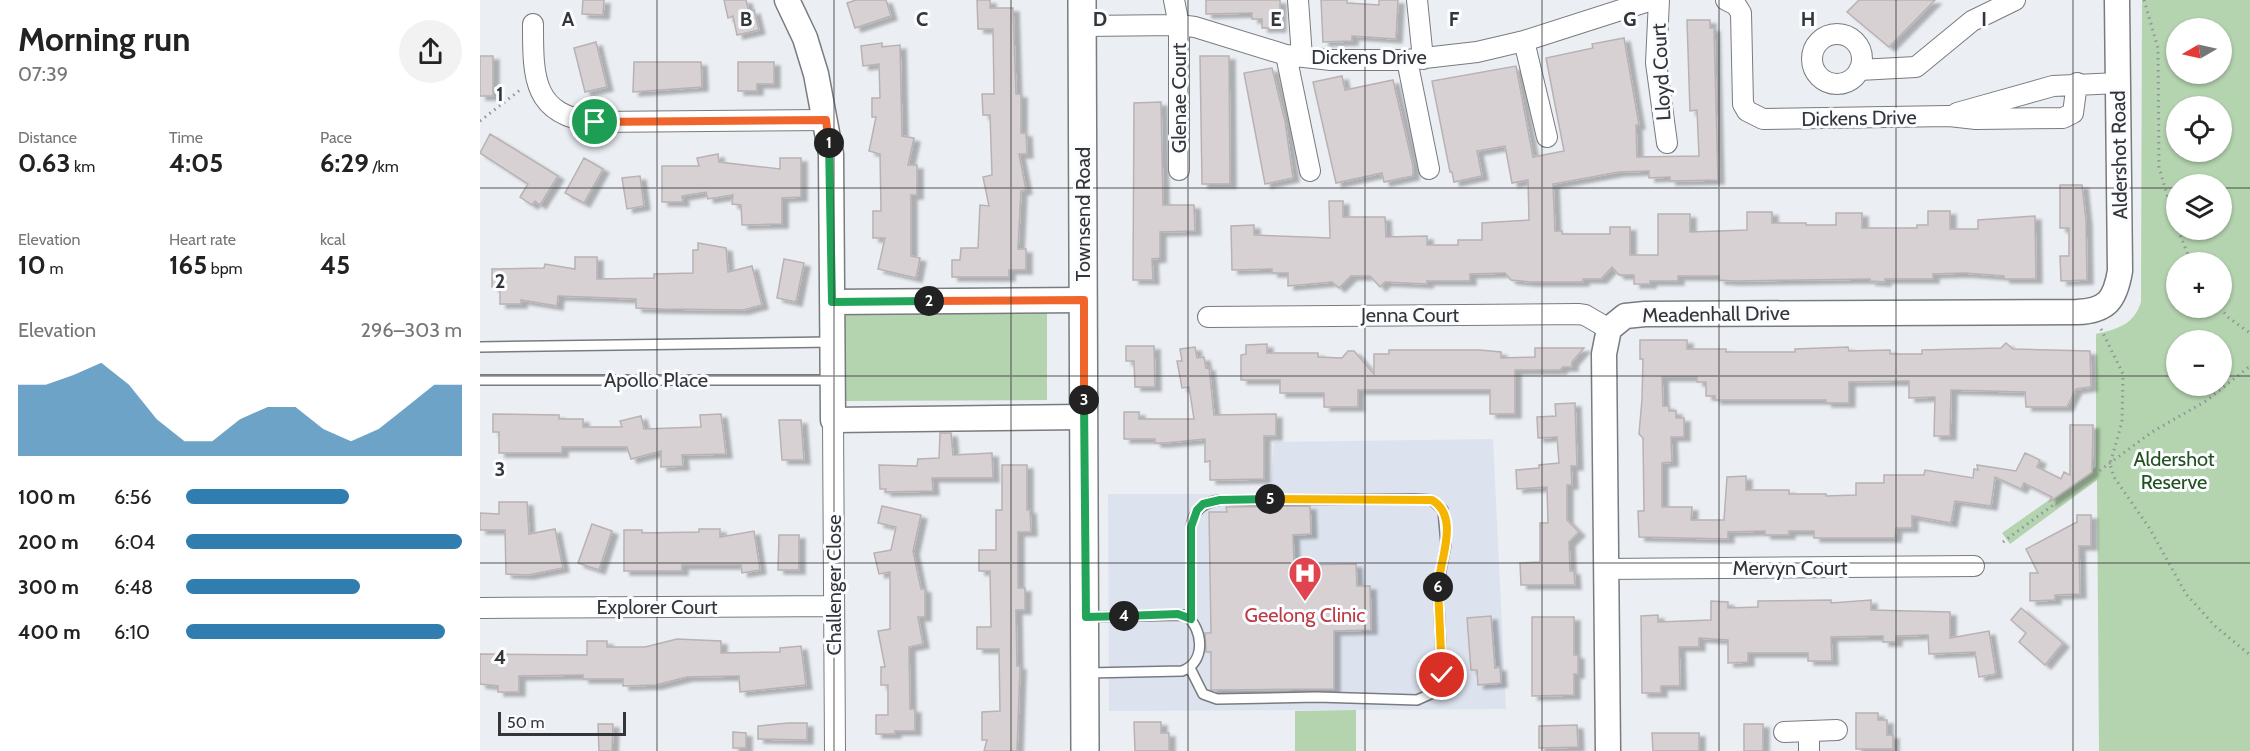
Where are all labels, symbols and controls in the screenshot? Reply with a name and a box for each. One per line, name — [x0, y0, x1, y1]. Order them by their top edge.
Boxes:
text: A — [562, 7, 575, 31]
text: B — [740, 7, 752, 31]
text: C — [916, 7, 928, 31]
text: D — [1093, 7, 1107, 31]
text: E — [1270, 7, 1282, 31]
text: F — [1449, 7, 1460, 31]
text: G — [1623, 7, 1637, 31]
text: H — [1801, 7, 1815, 31]
text: I — [1981, 7, 1987, 31]
north arrow — [2166, 18, 2232, 84]
map controls — [2166, 18, 2232, 396]
text: Morning run — [18, 19, 190, 59]
button: share — [399, 20, 462, 83]
street label: Lloyd Court — [1646, 22, 1676, 121]
street label: Glenae Court — [1167, 43, 1191, 153]
street label: Dickens Drive — [1311, 45, 1427, 69]
text: 07:39 — [18, 62, 68, 86]
text: 1 — [496, 82, 504, 106]
street label: Aldershot Road — [2106, 90, 2132, 220]
pin — [569, 96, 620, 147]
button: locate — [2166, 96, 2232, 162]
icon: arrive — [578, 105, 611, 138]
street label: Dickens Drive — [1801, 105, 1917, 131]
text: Distance — [18, 128, 77, 147]
text: Time — [169, 128, 203, 147]
text: Pace — [320, 128, 352, 147]
pin: 1 — [814, 128, 844, 158]
text: 1 — [826, 133, 832, 152]
text: 0.63 — [18, 147, 70, 179]
text: 4:05 — [169, 147, 223, 179]
text: 6:29 — [320, 147, 369, 179]
street label: Townsend Road — [1071, 147, 1095, 281]
text: km — [70, 157, 95, 176]
text: /km — [369, 157, 399, 176]
button: layers — [2166, 174, 2232, 240]
text: Elevation — [18, 230, 81, 249]
text: Heart rate — [169, 230, 236, 249]
text: kcal — [320, 230, 346, 249]
text: 10 — [18, 249, 46, 281]
text: 165 — [169, 249, 207, 281]
text: 45 — [320, 249, 350, 281]
button: + — [2166, 252, 2232, 318]
text: m — [46, 259, 64, 278]
text: bpm — [207, 259, 243, 278]
text: 2 — [495, 269, 505, 293]
pin: 2 — [914, 286, 944, 316]
text: 2 — [925, 291, 933, 310]
street label: Meadenhall Drive — [1642, 301, 1790, 327]
street label: Jenna Court — [1360, 303, 1459, 327]
text: Elevation — [18, 318, 96, 342]
text: 296–303 m — [361, 318, 462, 342]
button: − — [2166, 330, 2232, 396]
street label: Apollo Place — [604, 368, 708, 392]
pin: 3 — [1069, 385, 1099, 415]
text: 3 — [1080, 390, 1088, 409]
park label: Aldershot Reserve — [2133, 447, 2215, 494]
text: 3 — [495, 457, 505, 481]
pin: 5 — [1255, 484, 1285, 514]
text: 100 m — [18, 485, 76, 509]
text: 6:56 — [114, 485, 152, 509]
text: 5 — [1266, 489, 1274, 508]
street label: Challenger Close — [822, 515, 846, 656]
text: 200 m — [18, 530, 79, 554]
text: 6:04 — [114, 530, 155, 554]
hospital icon: Geelong Clinic — [1287, 555, 1323, 602]
street label: Mervyn Court — [1733, 556, 1848, 580]
pin: 6 — [1423, 572, 1453, 602]
text: 300 m — [18, 575, 79, 599]
text: 6:48 — [114, 575, 153, 599]
text: 6 — [1434, 577, 1443, 596]
street label: Explorer Court — [596, 595, 718, 619]
pin: 4 — [1109, 601, 1139, 631]
place label: Geelong Clinic — [1245, 603, 1365, 627]
text: 4 — [1119, 606, 1129, 625]
text: 400 m — [18, 620, 81, 644]
text: 6:10 — [114, 620, 150, 644]
text: 4 — [494, 645, 506, 669]
pin — [1416, 649, 1467, 700]
icon: check — [1425, 658, 1458, 691]
scale bar — [498, 709, 626, 736]
text: 50 m — [507, 713, 544, 732]

